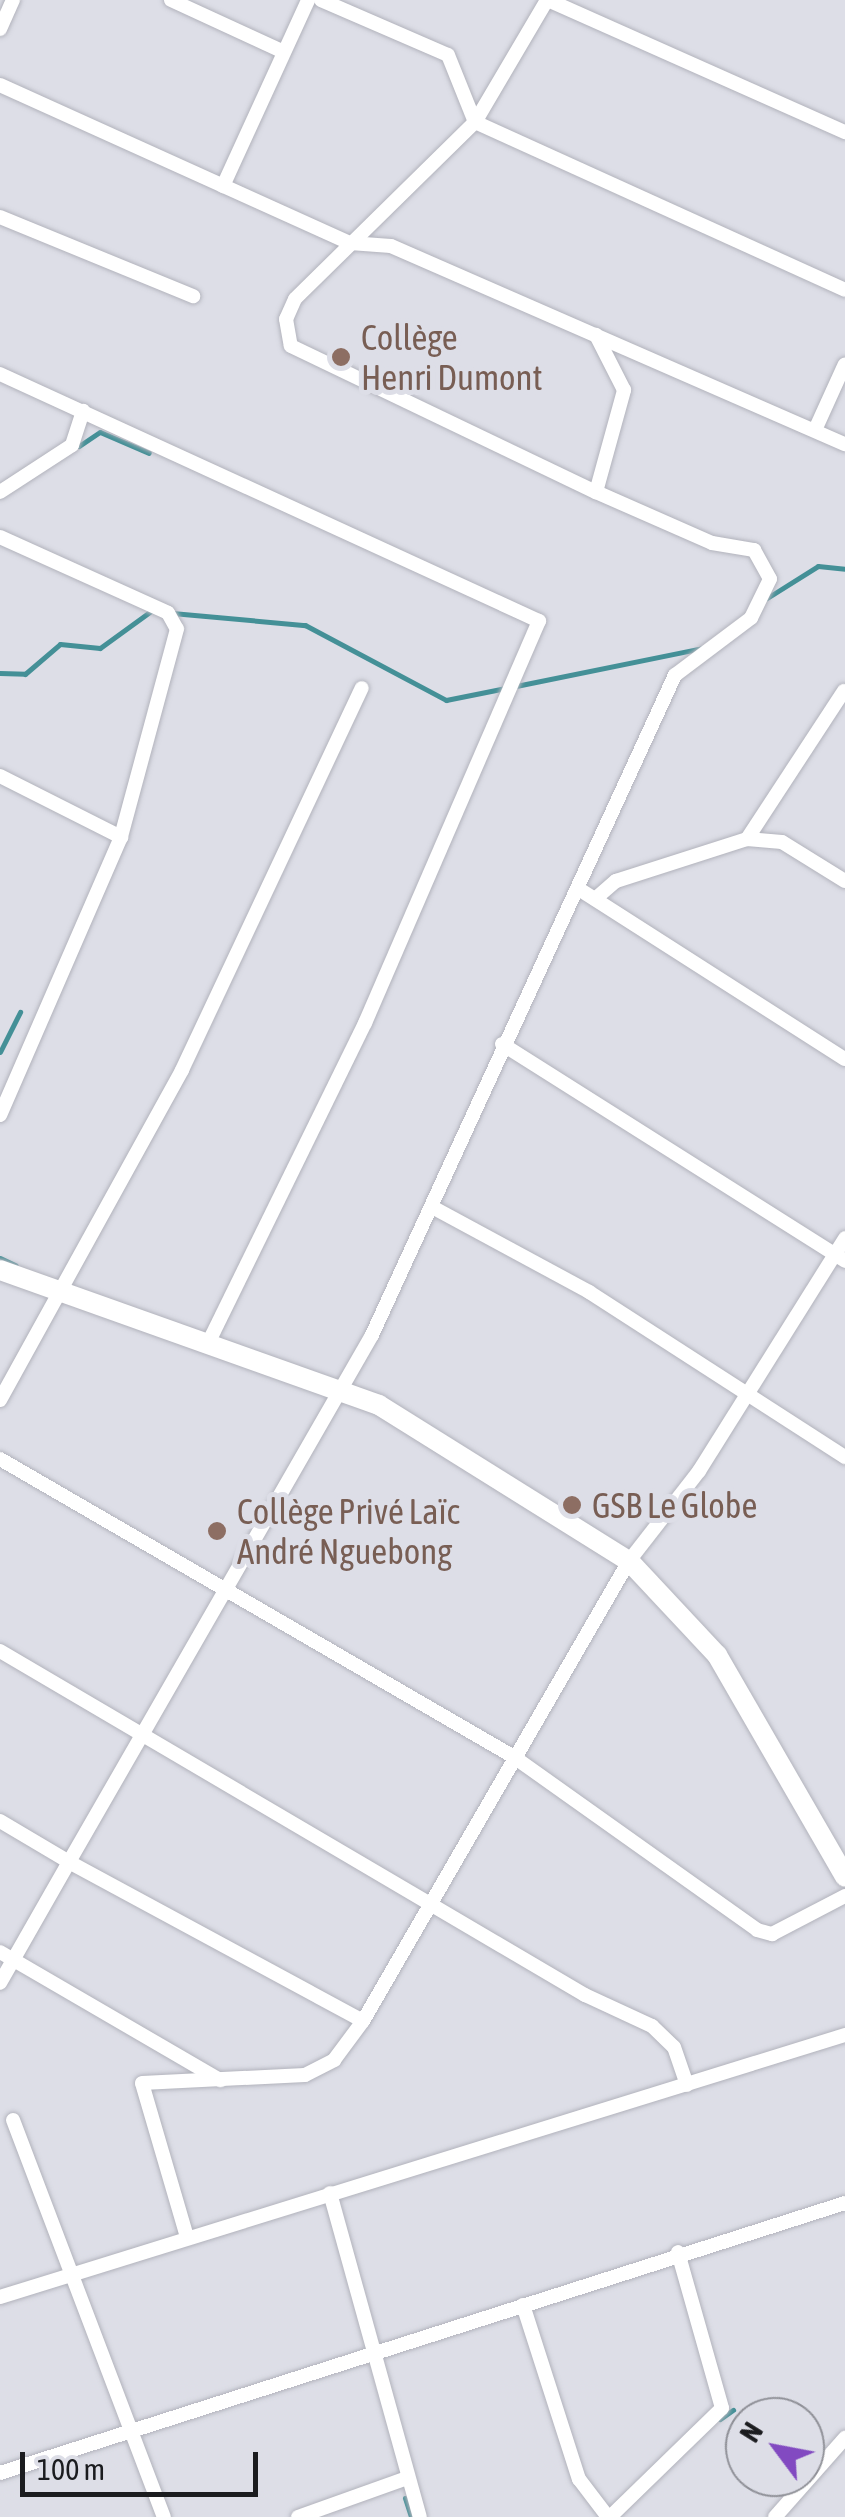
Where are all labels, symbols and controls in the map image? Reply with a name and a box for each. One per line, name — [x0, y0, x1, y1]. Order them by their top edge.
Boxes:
place label: Collège Henri Dumont — [361, 316, 543, 398]
marker: Collège Henri Dumont — [330, 346, 352, 368]
place label: GSB Le Globe — [592, 1484, 757, 1526]
place label: Collège Privé Laïc André Nguebong — [237, 1490, 459, 1572]
marker: GSB Le Globe — [561, 1494, 583, 1516]
marker: Collège Privé Laïc André Nguebong — [206, 1520, 228, 1542]
north arrow — [725, 2397, 825, 2497]
text: N — [733, 2417, 769, 2448]
scale bar — [25, 2432, 262, 2494]
text: 100 m — [37, 2452, 105, 2486]

